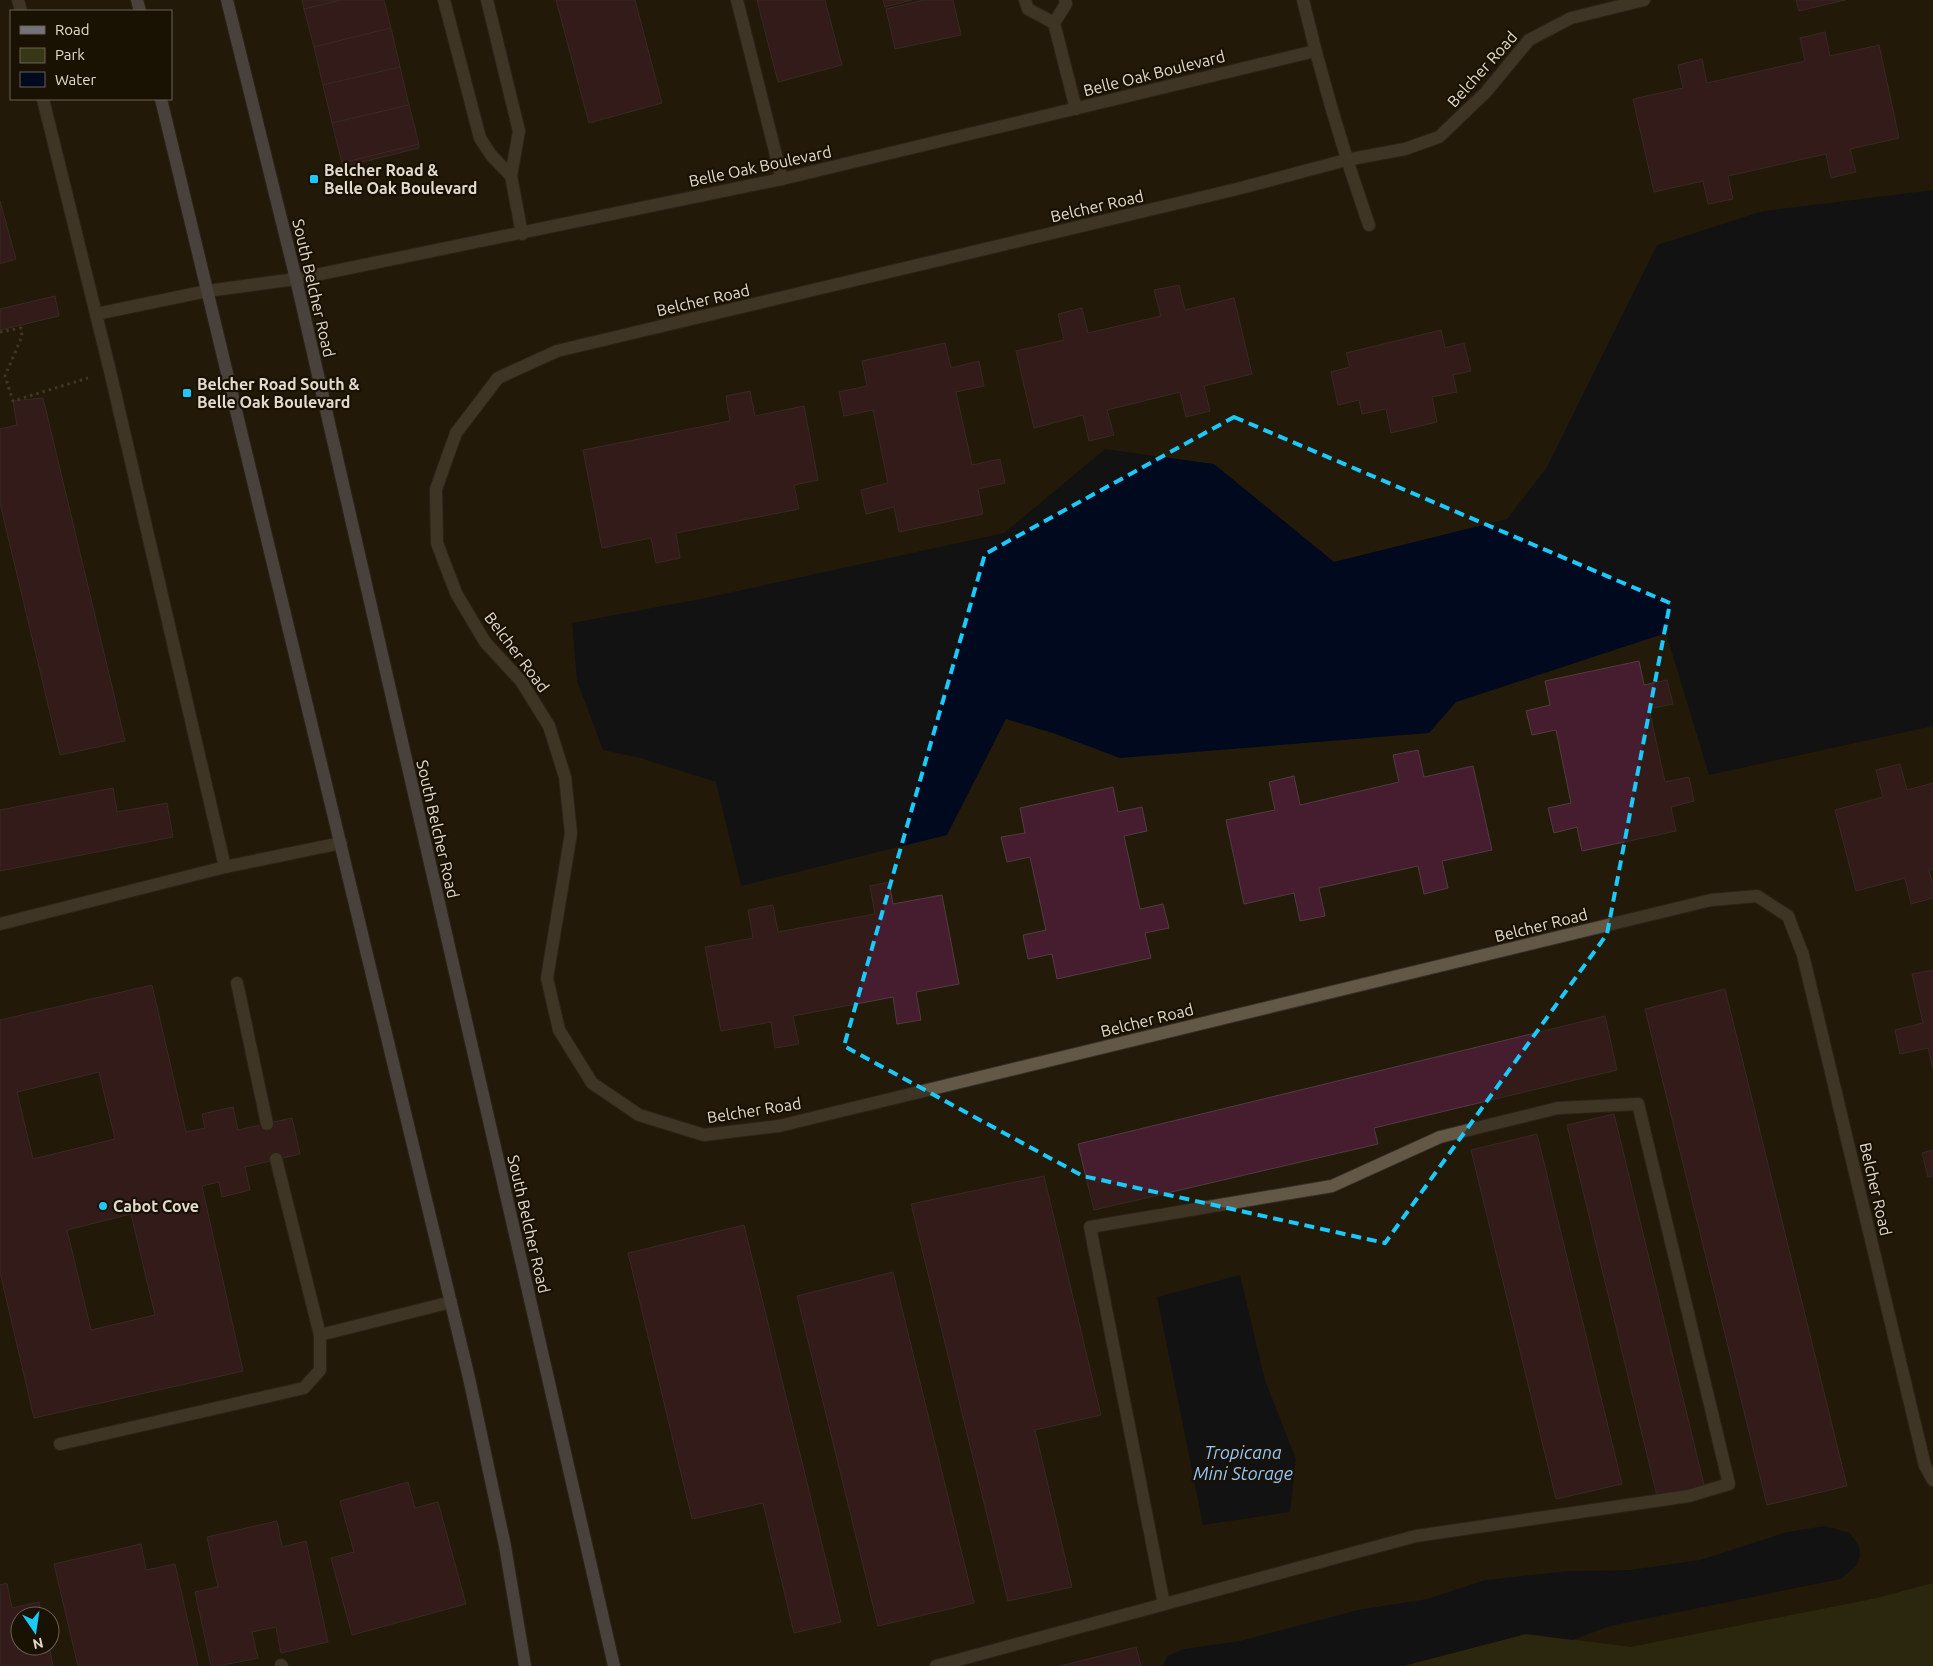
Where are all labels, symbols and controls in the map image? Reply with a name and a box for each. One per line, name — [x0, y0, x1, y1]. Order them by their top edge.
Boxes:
legend — [10, 10, 172, 100]
text: Road — [55, 21, 90, 38]
street label: Belcher Road — [1443, 28, 1521, 110]
text: Park — [55, 46, 85, 63]
street label: Belle Oak Boulevard — [1081, 47, 1227, 99]
text: Water — [55, 71, 96, 88]
street label: Belle Oak Boulevard — [687, 142, 833, 190]
place label: Belcher Road & Belle Oak Boulevard — [324, 161, 477, 197]
marker: Belcher Road & Belle Oak Boulevard — [308, 173, 320, 185]
street label: Belcher Road — [1049, 187, 1145, 225]
street label: South Belcher Road — [289, 217, 339, 359]
street label: Belcher Road — [655, 281, 751, 319]
place label: Belcher Road South & Belle Oak Boulevard — [197, 375, 360, 411]
marker: Belcher Road South & Belle Oak Boulevard — [181, 387, 193, 399]
street label: Belcher Road — [481, 609, 553, 695]
street label: South Belcher Road — [413, 758, 463, 900]
street label: Belcher Road — [1493, 905, 1589, 945]
street label: Belcher Road — [1099, 1000, 1195, 1040]
street label: Belcher Road — [706, 1094, 802, 1126]
street label: Belcher Road — [1857, 1141, 1895, 1237]
street label: South Belcher Road — [504, 1153, 554, 1295]
place label: Cabot Cove — [113, 1197, 199, 1215]
marker: Cabot Cove — [97, 1200, 109, 1212]
water label: Tropicana Mini Storage — [1193, 1442, 1293, 1483]
north arrow — [10, 1606, 60, 1656]
text: N — [31, 1635, 45, 1653]

